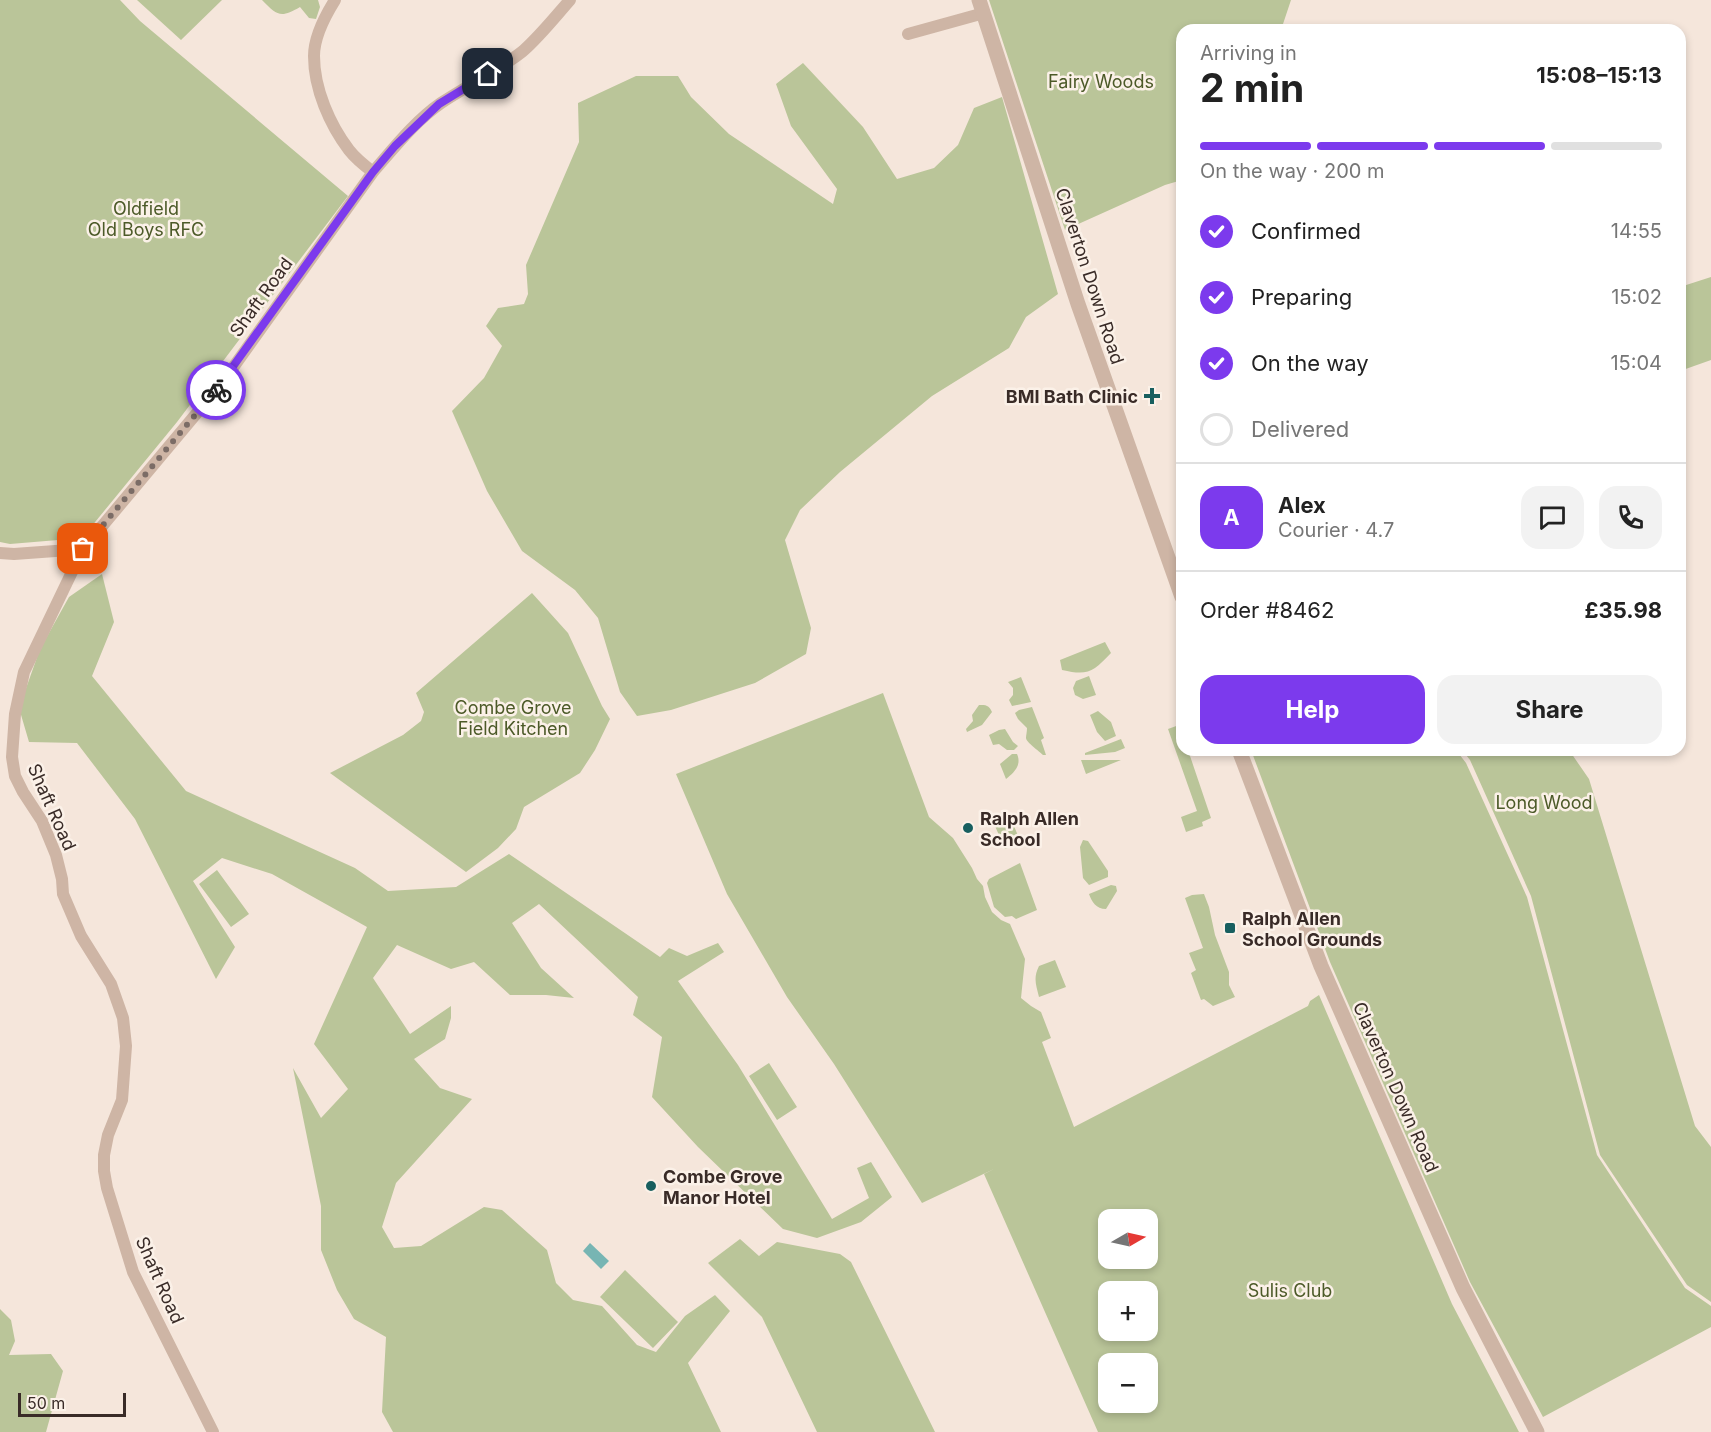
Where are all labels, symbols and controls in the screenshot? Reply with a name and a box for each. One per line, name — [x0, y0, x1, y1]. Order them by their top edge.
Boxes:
text: Arriving in — [1200, 41, 1297, 65]
pin — [462, 48, 513, 99]
icon: home — [471, 57, 504, 90]
text: 15:08–15:13 — [1536, 62, 1662, 88]
text: 2 min — [1200, 64, 1304, 111]
park label: Fairy Woods — [1048, 71, 1154, 92]
text: On the way · 200 m — [1200, 159, 1385, 183]
street label: Claverton Down Road — [1052, 185, 1128, 367]
park label: Oldfield Old Boys RFC — [88, 198, 204, 240]
icon: check — [1200, 215, 1233, 248]
text: Confirmed — [1251, 218, 1361, 244]
text: 14:55 — [1611, 219, 1662, 243]
street label: Shaft Road — [225, 253, 297, 341]
icon: check — [1200, 281, 1233, 314]
text: Preparing — [1251, 284, 1352, 310]
text: 15:02 — [1611, 285, 1662, 309]
icon: check — [1200, 347, 1233, 380]
text: On the way — [1251, 350, 1369, 376]
text: 15:04 — [1610, 351, 1662, 375]
courier — [186, 360, 246, 420]
icon: bike — [200, 374, 233, 407]
place label: BMI Bath Clinic — [1006, 386, 1138, 407]
marker: BMI Bath Clinic — [1143, 387, 1161, 405]
text: Delivered — [1251, 416, 1349, 442]
button: chat — [1521, 486, 1584, 549]
button: phone — [1599, 486, 1662, 549]
text: Alex — [1278, 492, 1326, 518]
text: A — [1223, 504, 1240, 530]
text: Courier · 4.7 — [1278, 518, 1394, 542]
pin — [57, 523, 108, 574]
icon: bag — [66, 532, 99, 565]
text: Order #8462 — [1200, 597, 1334, 623]
text: £35.98 — [1585, 597, 1662, 623]
button: Help — [1200, 675, 1425, 744]
button: Share — [1437, 675, 1662, 744]
park label: Combe Grove Field Kitchen — [455, 697, 571, 739]
street label: Shaft Road — [24, 760, 80, 854]
park label: Long Wood — [1495, 792, 1593, 813]
place label: Ralph Allen School — [980, 808, 1079, 850]
marker: Ralph Allen School — [961, 821, 975, 835]
place label: Ralph Allen School Grounds — [1242, 908, 1382, 950]
marker: Ralph Allen School Grounds — [1223, 921, 1237, 935]
street label: Claverton Down Road — [1349, 999, 1443, 1175]
place label: Combe Grove Manor Hotel — [663, 1166, 783, 1208]
marker: Combe Grove Manor Hotel — [644, 1179, 658, 1193]
north arrow — [1098, 1209, 1158, 1269]
map controls — [1098, 1209, 1158, 1413]
street label: Shaft Road — [132, 1233, 188, 1327]
park label: Sulis Club — [1248, 1280, 1332, 1301]
button: + — [1098, 1281, 1158, 1341]
button: − — [1098, 1353, 1158, 1413]
scale bar — [18, 1390, 126, 1418]
text: 50 m — [27, 1393, 65, 1413]

